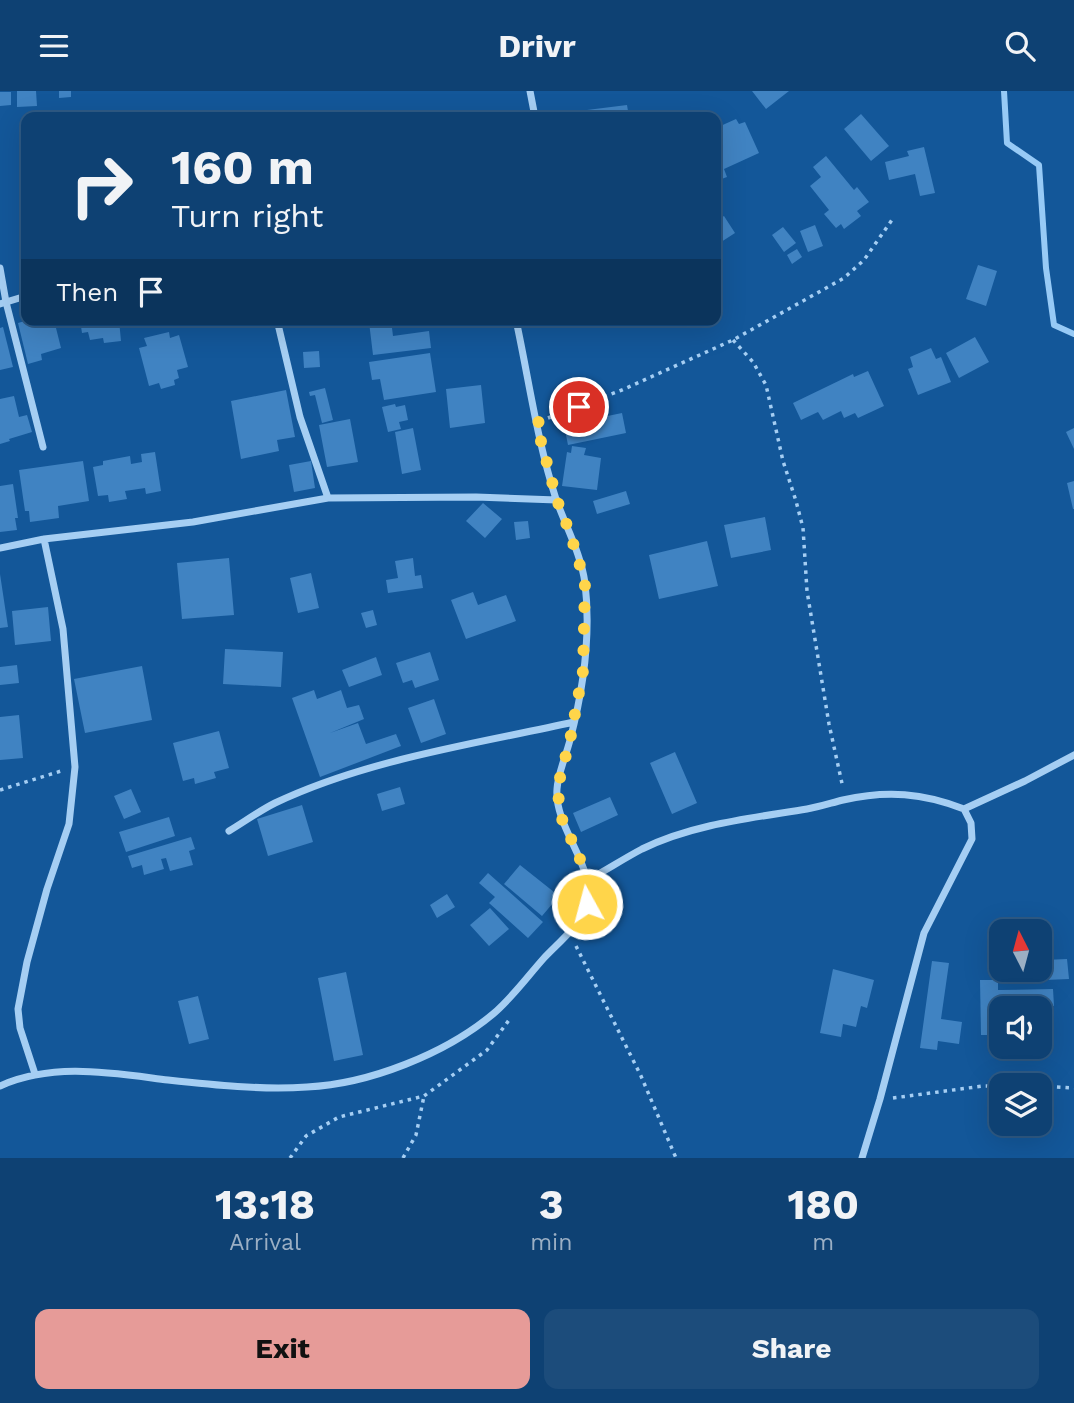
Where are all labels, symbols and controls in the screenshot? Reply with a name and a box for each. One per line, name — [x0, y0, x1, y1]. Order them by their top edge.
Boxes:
icon: menu — [35, 27, 73, 65]
text: Drivr — [498, 27, 576, 65]
icon: search — [1001, 27, 1039, 65]
text: 160 m — [171, 138, 314, 196]
icon: right — [56, 140, 147, 231]
text: Turn right — [171, 197, 323, 235]
icon: arrive — [132, 273, 170, 311]
text: Then — [56, 277, 118, 307]
pin — [549, 377, 609, 437]
icon: arrive — [560, 388, 598, 426]
position arrow — [550, 867, 624, 941]
north arrow — [989, 919, 1052, 982]
map controls — [989, 919, 1052, 1136]
button: sound — [989, 996, 1052, 1059]
button: layers — [989, 1073, 1052, 1136]
text: 13:18 — [215, 1180, 315, 1229]
text: 3 — [539, 1180, 564, 1229]
text: 180 — [787, 1180, 859, 1229]
text: Arrival — [229, 1229, 301, 1256]
text: min — [530, 1229, 572, 1256]
text: m — [812, 1229, 834, 1256]
button: Exit — [35, 1309, 530, 1389]
button: Share — [544, 1309, 1039, 1389]

